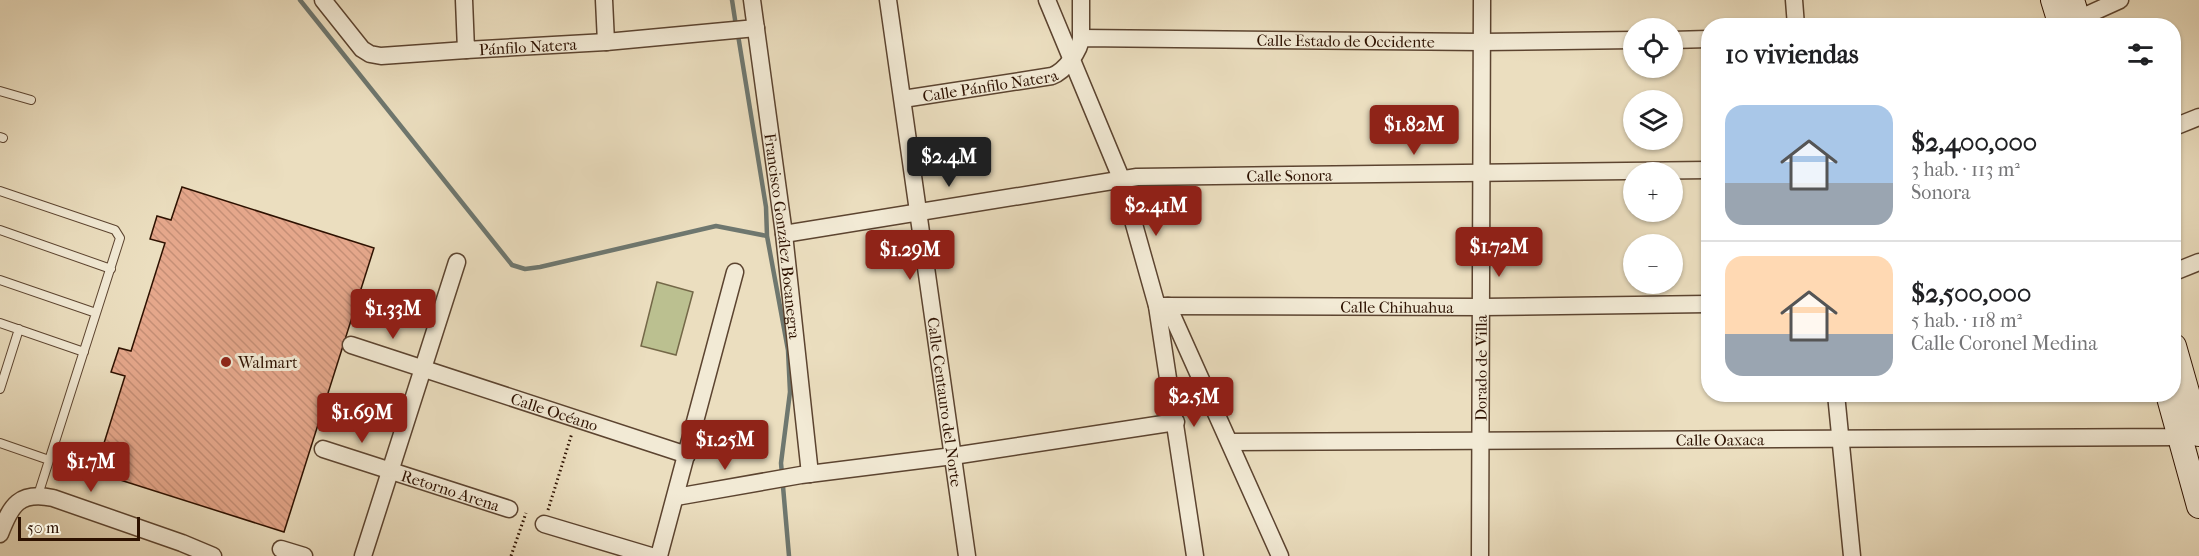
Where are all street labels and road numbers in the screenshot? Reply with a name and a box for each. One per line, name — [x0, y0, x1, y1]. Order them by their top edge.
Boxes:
street label: Calle Estado de Occidente — [1256, 31, 1435, 52]
street label: Pánfilo Natera — [478, 35, 578, 59]
street label: Calle Pánfilo Natera — [921, 65, 1062, 106]
street label: Francisco González Bocanegra — [760, 132, 804, 340]
street label: Calle Sonora — [1246, 166, 1333, 186]
street label: Calle Chihuahua — [1340, 298, 1454, 317]
street label: Dorado de Villa — [1471, 314, 1491, 421]
street label: Calle Centauro del Norte — [923, 316, 966, 488]
street label: Calle Océano — [508, 389, 600, 435]
street label: Calle Oaxaca — [1676, 430, 1765, 450]
street label: Retorno Arena — [399, 466, 503, 516]

